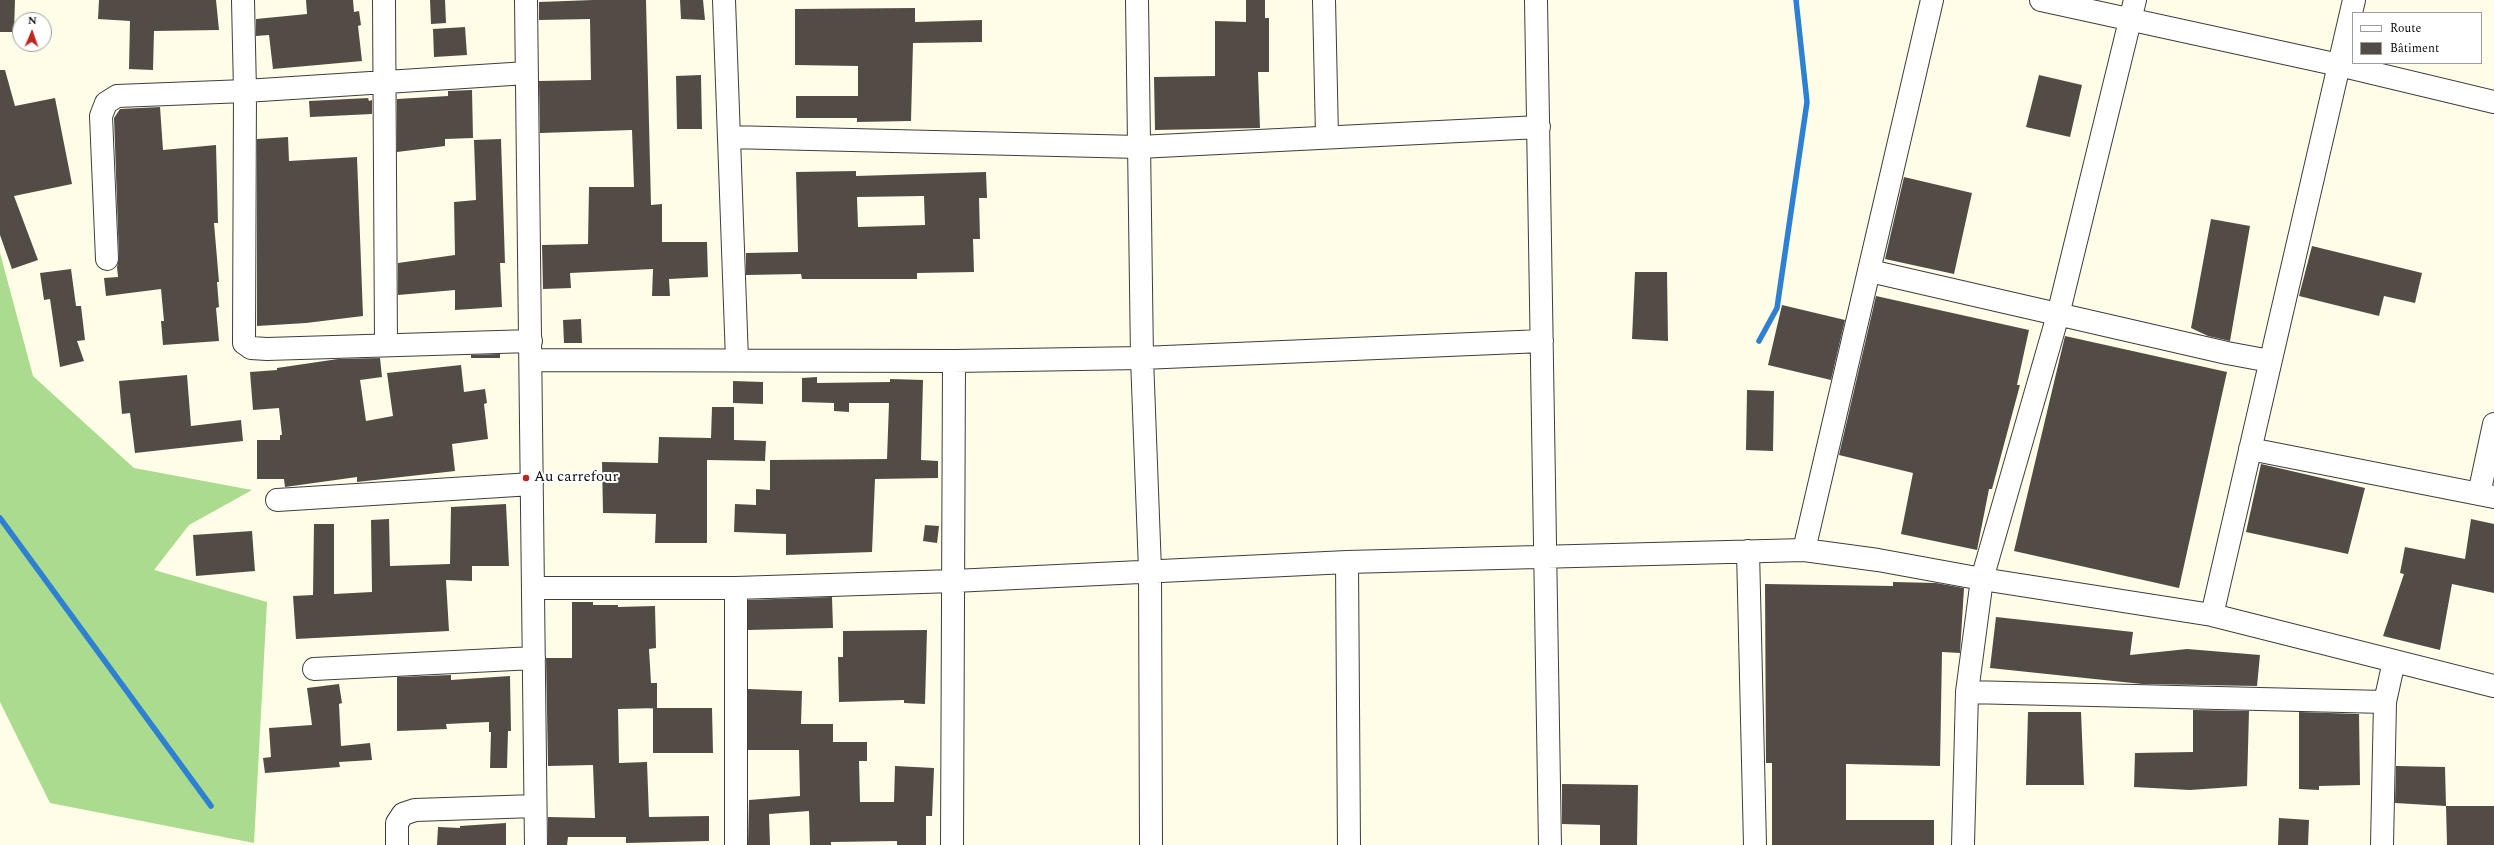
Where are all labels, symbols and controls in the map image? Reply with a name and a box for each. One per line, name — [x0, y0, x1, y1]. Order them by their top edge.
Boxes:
north arrow — [12, 12, 52, 52]
text: N — [28, 12, 37, 29]
legend — [2352, 12, 2482, 64]
text: Route — [2390, 19, 2421, 38]
text: Bâtiment — [2390, 39, 2439, 58]
place label: Au carrefour — [534, 469, 618, 487]
marker: Au carrefour — [521, 473, 531, 483]

